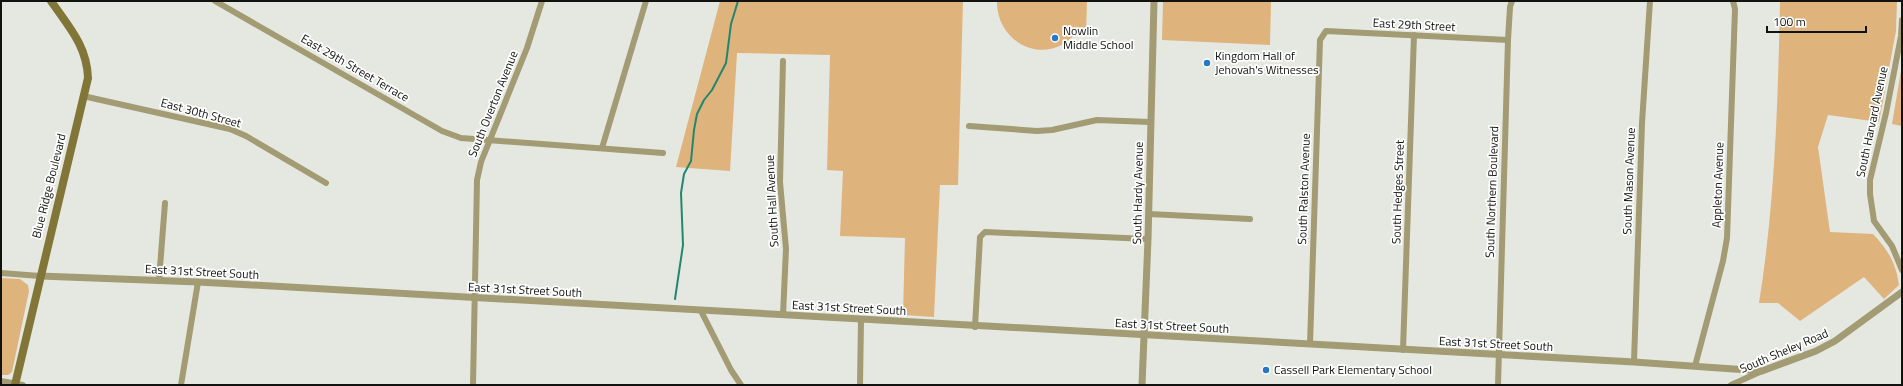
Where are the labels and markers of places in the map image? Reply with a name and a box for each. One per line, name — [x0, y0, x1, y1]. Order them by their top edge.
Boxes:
place label: Nowlin Middle School — [1063, 21, 1134, 54]
marker: Nowlin Middle School — [1050, 33, 1060, 43]
place label: Kingdom Hall of Jehovah's Witnesses — [1215, 46, 1319, 79]
marker: Kingdom Hall of Jehovah's Witnesses — [1202, 58, 1212, 68]
place label: Cassell Park Elementary School — [1274, 360, 1432, 379]
marker: Cassell Park Elementary School — [1261, 365, 1271, 375]

